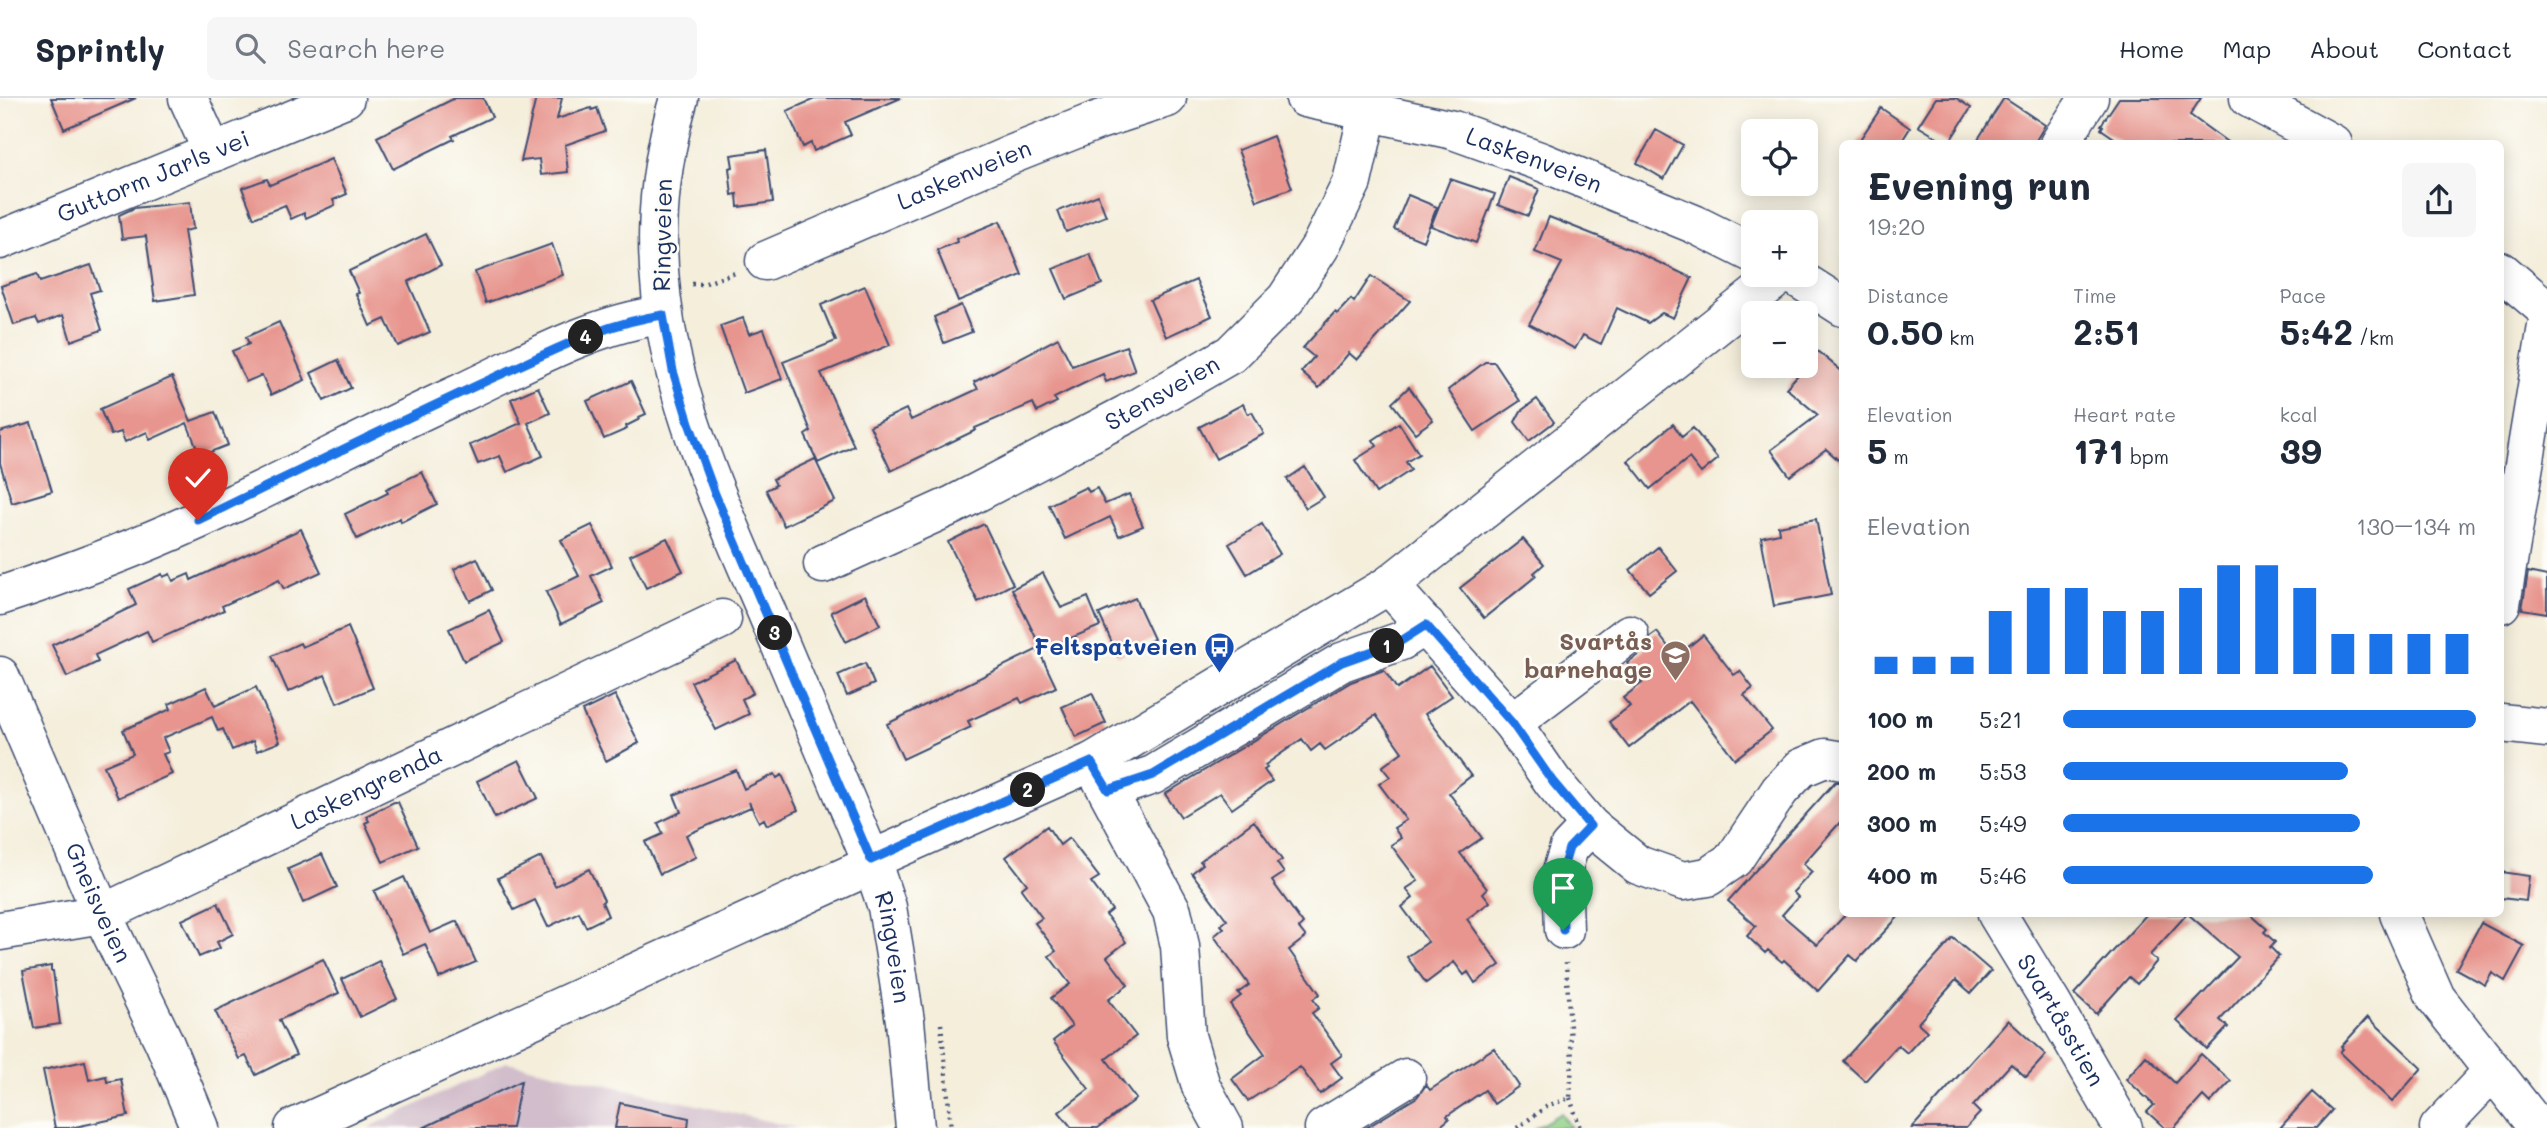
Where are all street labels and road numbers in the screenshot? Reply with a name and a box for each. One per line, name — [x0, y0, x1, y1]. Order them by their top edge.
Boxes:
street label: Laskenveien — [1462, 119, 1607, 199]
street label: Guttorm Jarls vei — [52, 122, 254, 229]
street label: Laskenveien — [892, 131, 1035, 216]
street label: Ringveien — [645, 178, 678, 292]
street label: Stensveien — [1099, 347, 1224, 437]
street label: Laskengrenda — [285, 738, 446, 836]
street label: Gneisveien — [59, 837, 140, 967]
street label: Ringveien — [869, 887, 919, 1005]
street label: Svartåsstien — [2011, 948, 2113, 1091]

